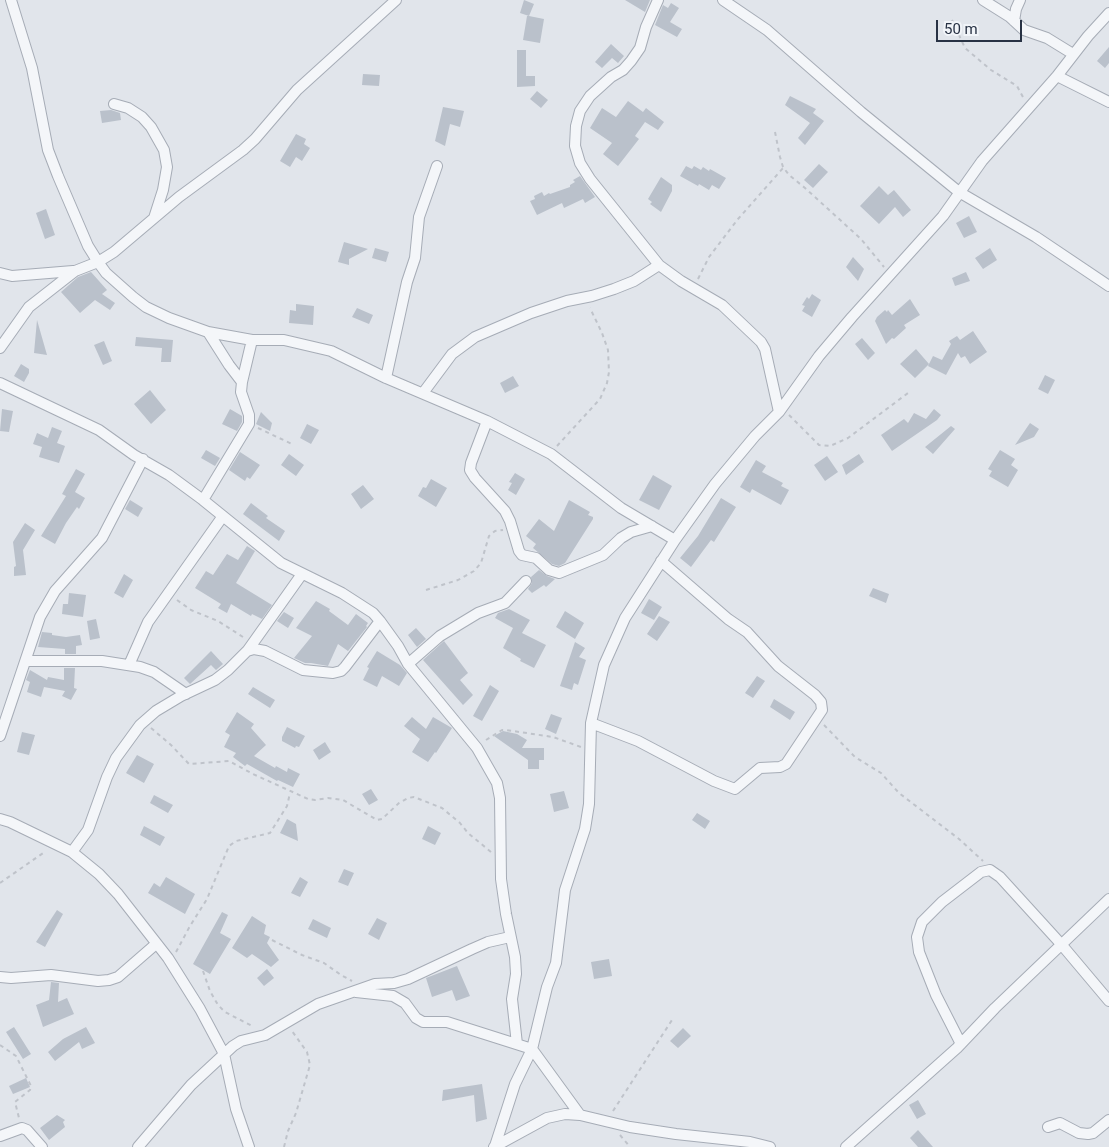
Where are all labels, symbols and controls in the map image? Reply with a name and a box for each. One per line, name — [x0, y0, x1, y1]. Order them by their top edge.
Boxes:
scale bar — [939, 10, 1025, 42]
text: 50 m — [944, 20, 978, 38]

